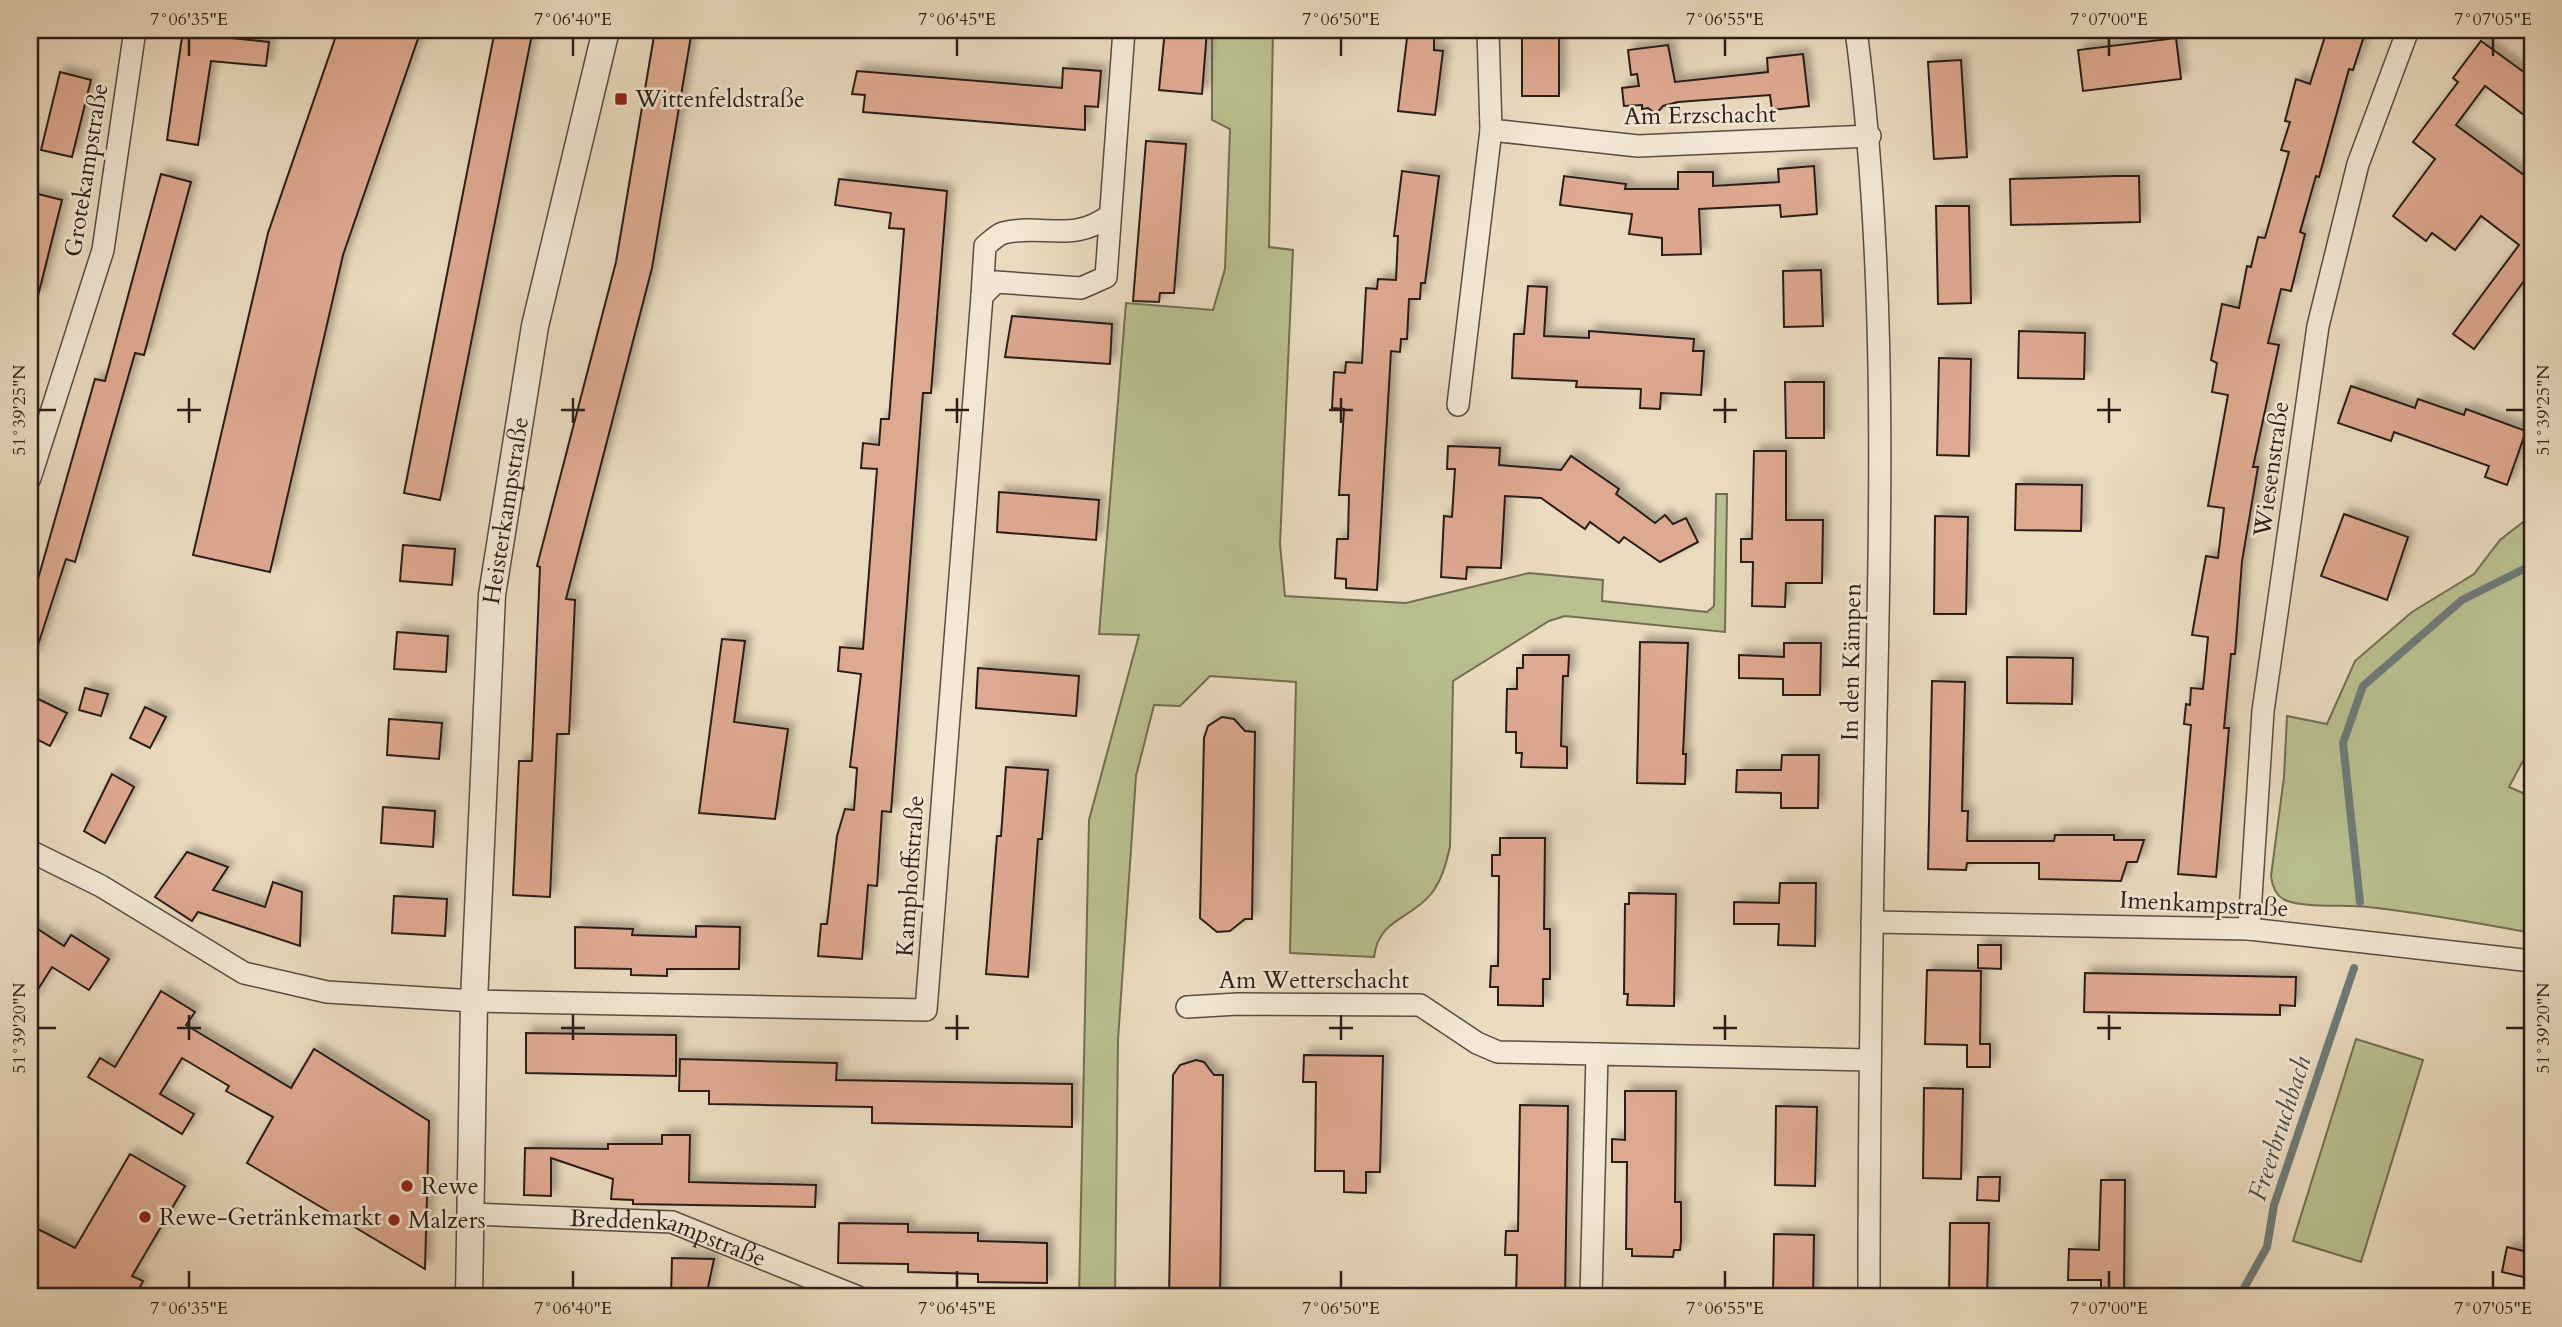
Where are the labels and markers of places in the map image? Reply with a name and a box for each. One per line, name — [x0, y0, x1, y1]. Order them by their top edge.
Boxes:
place label: Wittenfeldstraße — [634, 83, 805, 116]
marker: Wittenfeldstraße — [613, 91, 629, 107]
place label: Rewe — [421, 1170, 479, 1203]
marker: Rewe — [399, 1178, 415, 1194]
place label: Rewe-Getränkemarkt — [159, 1201, 382, 1234]
place label: Malzers — [408, 1204, 485, 1237]
marker: Rewe-Getränkemarkt — [137, 1209, 153, 1225]
marker: Malzers — [386, 1212, 402, 1228]

